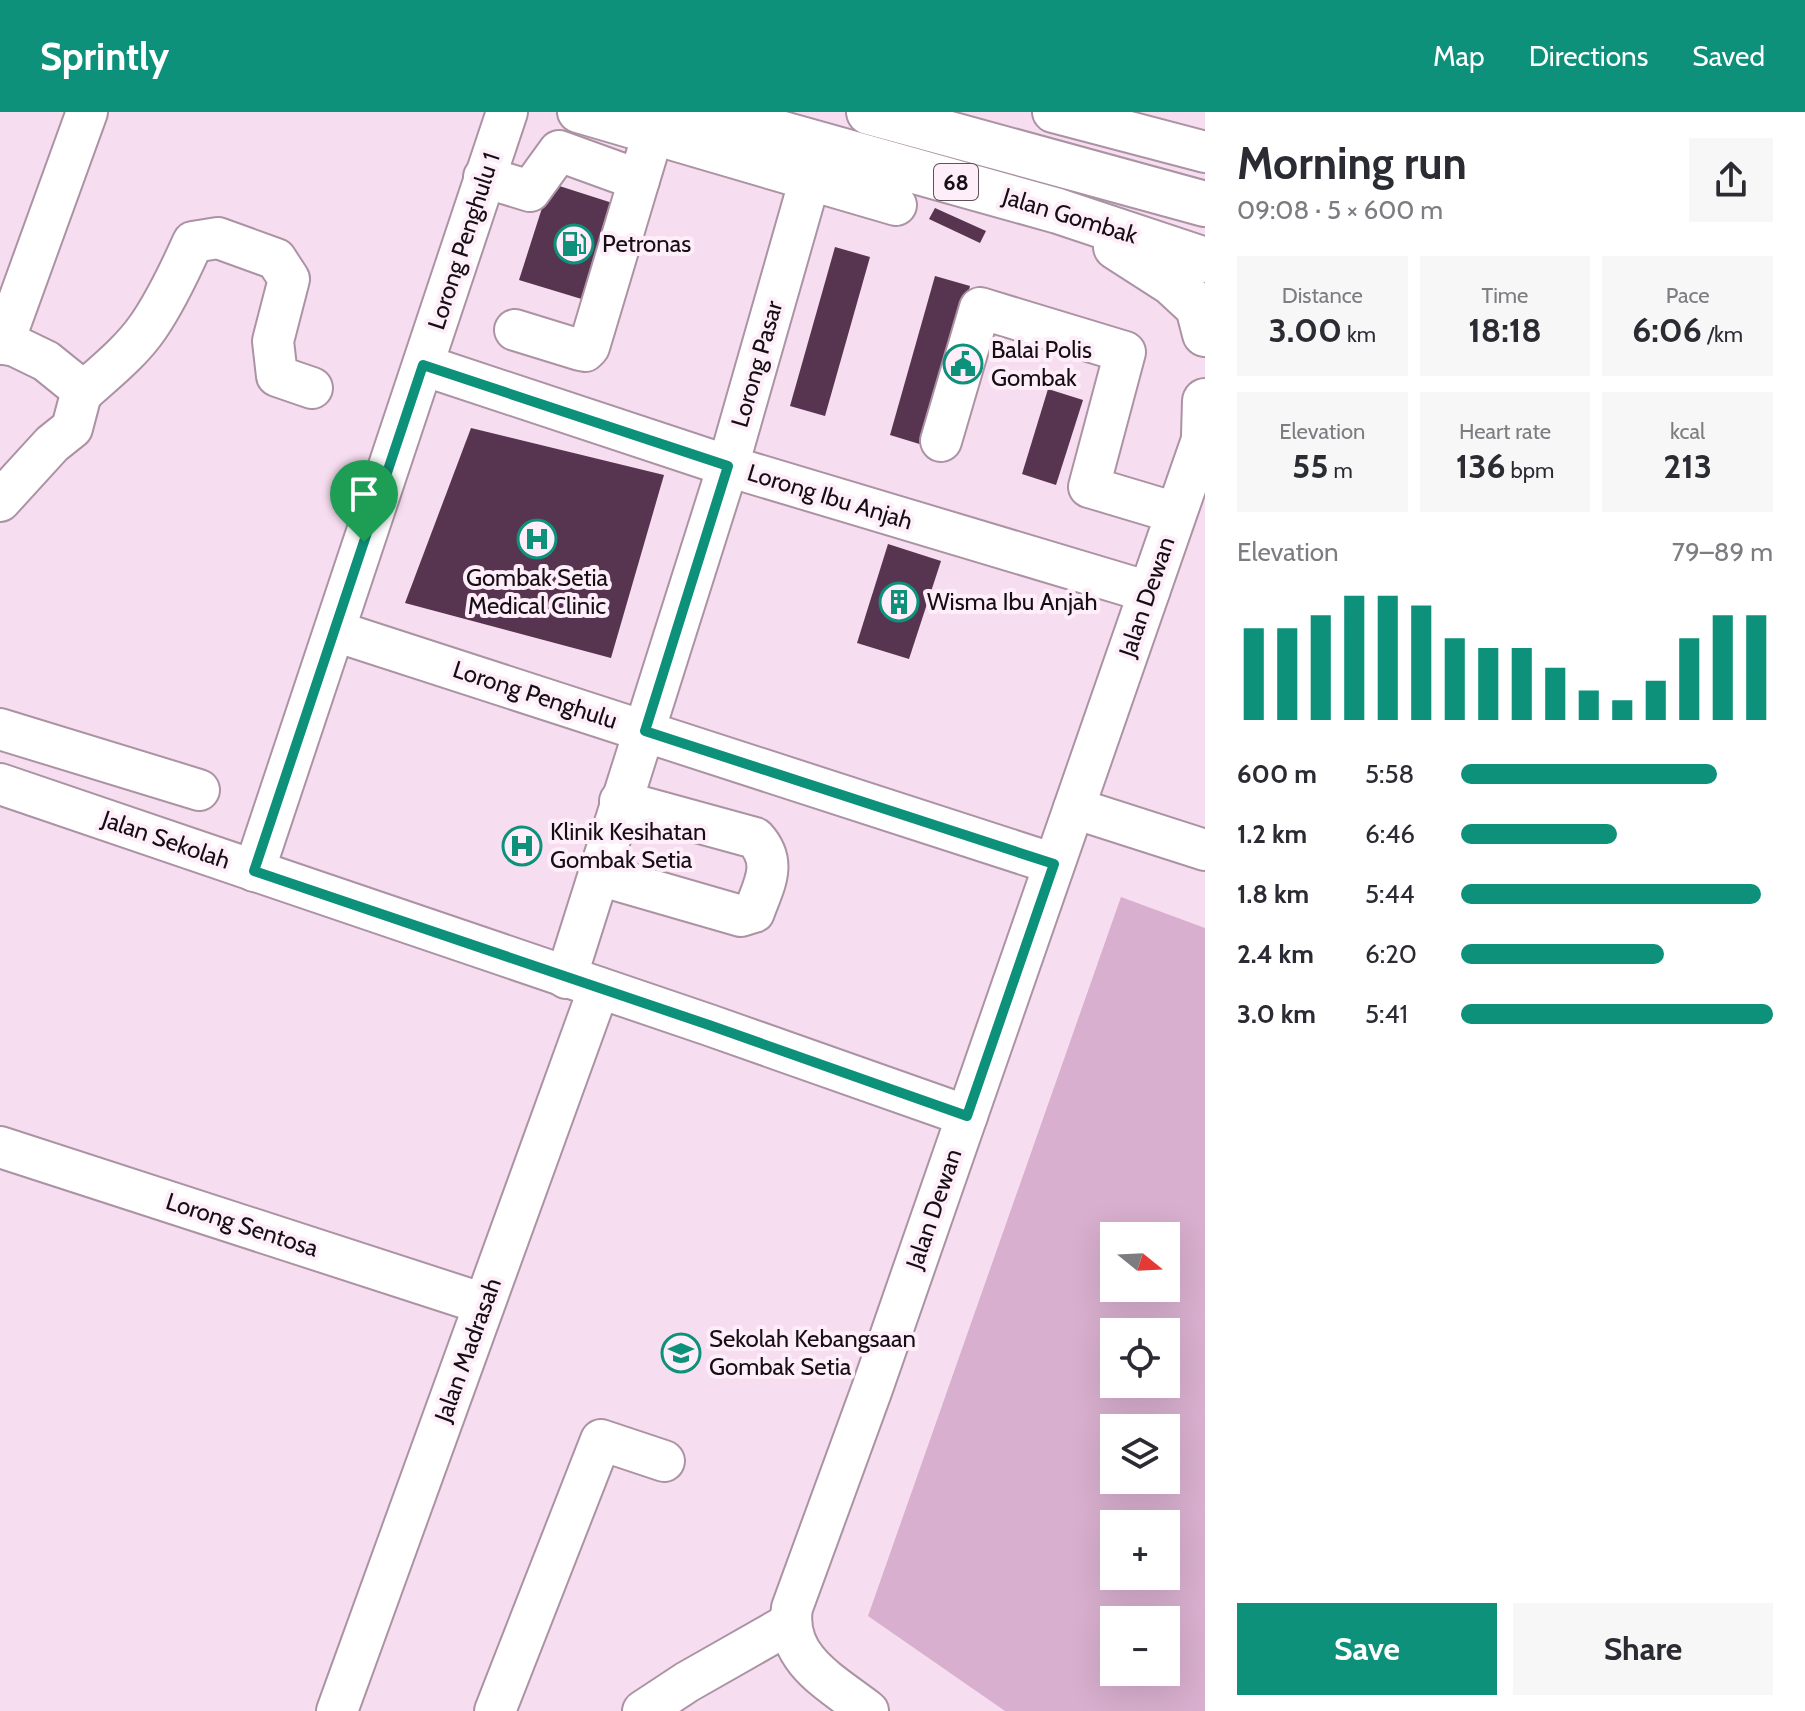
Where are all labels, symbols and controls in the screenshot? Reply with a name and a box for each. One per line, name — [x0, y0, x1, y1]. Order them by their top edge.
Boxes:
text: Sprintly — [40, 33, 169, 80]
text: Map — [1433, 39, 1485, 73]
text: Directions — [1529, 39, 1648, 73]
text: Saved — [1692, 39, 1765, 73]
text: Morning run — [1237, 137, 1467, 190]
button: share — [1689, 138, 1773, 222]
street label: Lorong Penghulu 1 — [421, 149, 506, 333]
road number: 68 — [934, 164, 978, 200]
street label: Jalan Gombak — [998, 181, 1141, 250]
text: 09:08 · 5 × 600 m — [1237, 194, 1443, 226]
fuel station icon: Petronas — [553, 223, 595, 265]
place label: Petronas — [602, 229, 691, 258]
text: Distance — [1282, 282, 1363, 309]
text: Time — [1482, 282, 1528, 309]
text: Pace — [1666, 282, 1710, 309]
street label: Lorong Pasar — [725, 297, 789, 430]
text: 3.00 — [1268, 309, 1342, 351]
text: 18:18 — [1468, 309, 1542, 351]
text: 6:06 — [1632, 309, 1702, 351]
text: km — [1342, 321, 1376, 348]
text: /km — [1702, 321, 1743, 348]
place label: Balai Polis Gombak — [991, 335, 1092, 392]
public building icon: Balai Polis Gombak — [942, 343, 984, 385]
text: Elevation — [1279, 418, 1365, 445]
text: Heart rate — [1459, 418, 1551, 445]
text: kcal — [1670, 418, 1705, 445]
text: 55 — [1292, 445, 1328, 487]
text: 136 — [1456, 445, 1506, 487]
text: 213 — [1663, 445, 1712, 487]
text: m — [1328, 457, 1353, 484]
text: bpm — [1506, 457, 1554, 484]
street label: Lorong Ibu Anjah — [744, 458, 916, 535]
pin — [330, 460, 398, 542]
icon: arrive — [342, 472, 386, 516]
hospital icon: Gombak Setia Medical Clinic — [516, 518, 558, 560]
street label: Jalan Dewan — [1112, 533, 1181, 662]
text: Elevation — [1237, 536, 1339, 568]
text: 79–89 m — [1672, 536, 1773, 568]
place label: Gombak Setia Medical Clinic — [466, 563, 609, 620]
building icon: Wisma Ibu Anjah — [878, 581, 920, 623]
place label: Wisma Ibu Anjah — [927, 587, 1098, 616]
street label: Lorong Penghulu — [449, 654, 621, 735]
text: 600 m — [1237, 758, 1317, 790]
text: 5:58 — [1365, 758, 1414, 790]
street label: Jalan Sekolah — [97, 804, 234, 875]
place label: Klinik Kesihatan Gombak Setia — [550, 817, 706, 874]
text: 1.2 km — [1237, 818, 1307, 850]
text: 6:46 — [1365, 818, 1415, 850]
hospital icon: Klinik Kesihatan Gombak Setia — [501, 825, 543, 867]
text: 1.8 km — [1237, 878, 1309, 910]
text: 5:44 — [1365, 878, 1415, 910]
text: 2.4 km — [1237, 938, 1314, 970]
text: 6:20 — [1365, 938, 1417, 970]
text: 3.0 km — [1237, 998, 1316, 1030]
text: 5:41 — [1365, 998, 1408, 1030]
street label: Jalan Dewan — [899, 1145, 968, 1274]
street label: Lorong Sentosa — [162, 1186, 322, 1263]
north arrow — [1100, 1222, 1180, 1302]
map controls — [1100, 1222, 1180, 1686]
street label: Jalan Madrasah — [428, 1274, 507, 1427]
button: locate — [1100, 1318, 1180, 1398]
place label: Sekolah Kebangsaan Gombak Setia — [709, 1324, 916, 1381]
school or university icon: Sekolah Kebangsaan Gombak Setia — [660, 1332, 702, 1374]
button: layers — [1100, 1414, 1180, 1494]
button: + — [1100, 1510, 1180, 1590]
button: Save — [1237, 1603, 1497, 1695]
button: Share — [1513, 1603, 1773, 1695]
button: − — [1100, 1606, 1180, 1686]

